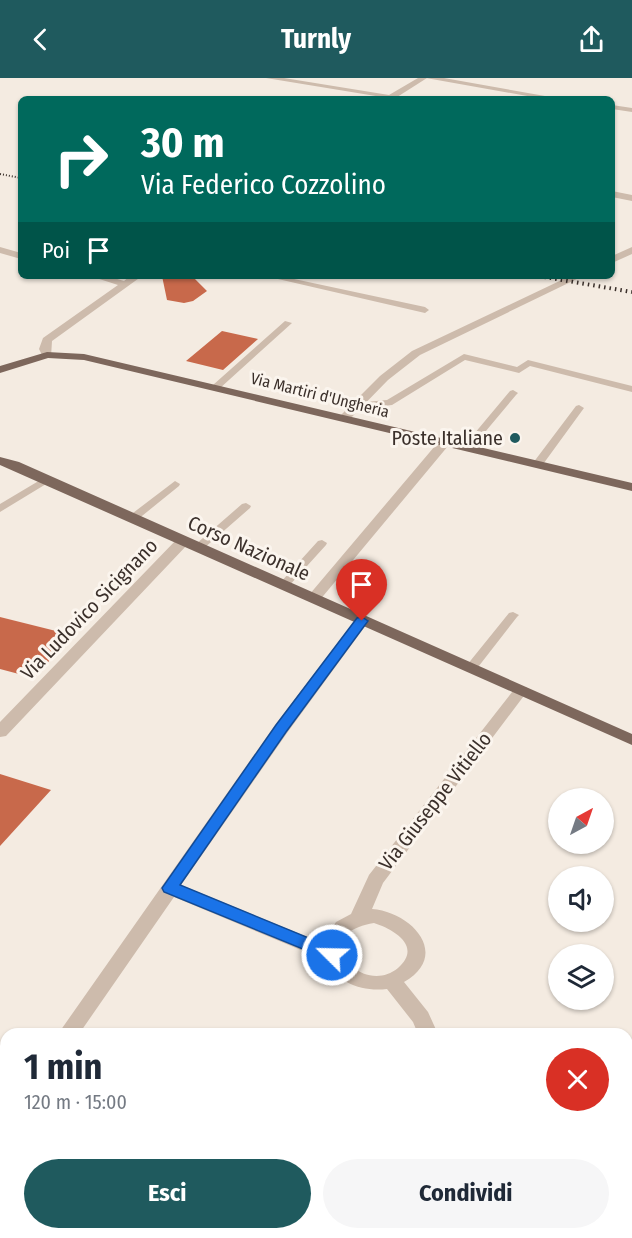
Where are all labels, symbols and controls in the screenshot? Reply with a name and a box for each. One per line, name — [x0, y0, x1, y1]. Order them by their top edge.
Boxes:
icon: back — [24, 23, 57, 56]
text: Turnly — [281, 23, 351, 55]
icon: share — [575, 23, 608, 56]
text: 30 m — [141, 118, 225, 168]
icon: right — [42, 120, 120, 198]
text: Via Federico Cozzolino — [141, 169, 386, 201]
icon: arrive — [82, 234, 115, 267]
text: Poi — [42, 237, 70, 264]
street label: Via Martiri d'Ungheria — [249, 369, 391, 421]
place label: Poste Italiane — [391, 426, 503, 450]
marker: Poste Italiane — [508, 431, 522, 445]
street label: Corso Nazionale — [184, 510, 314, 586]
street label: Via Ludovico Sicignano — [16, 534, 162, 684]
pin — [336, 559, 387, 621]
icon: arrive — [345, 568, 378, 601]
street label: Via Giuseppe Vitiello — [374, 727, 496, 875]
north arrow — [548, 788, 614, 854]
map controls — [548, 788, 614, 1010]
button: sound — [548, 866, 614, 932]
position arrow — [300, 923, 364, 987]
button: layers — [548, 944, 614, 1010]
text: 1 min — [24, 1045, 102, 1089]
button: close — [546, 1048, 609, 1111]
text: 120 m · 15:00 — [24, 1090, 127, 1114]
button: Esci — [24, 1159, 311, 1228]
button: Condividi — [323, 1159, 609, 1228]

